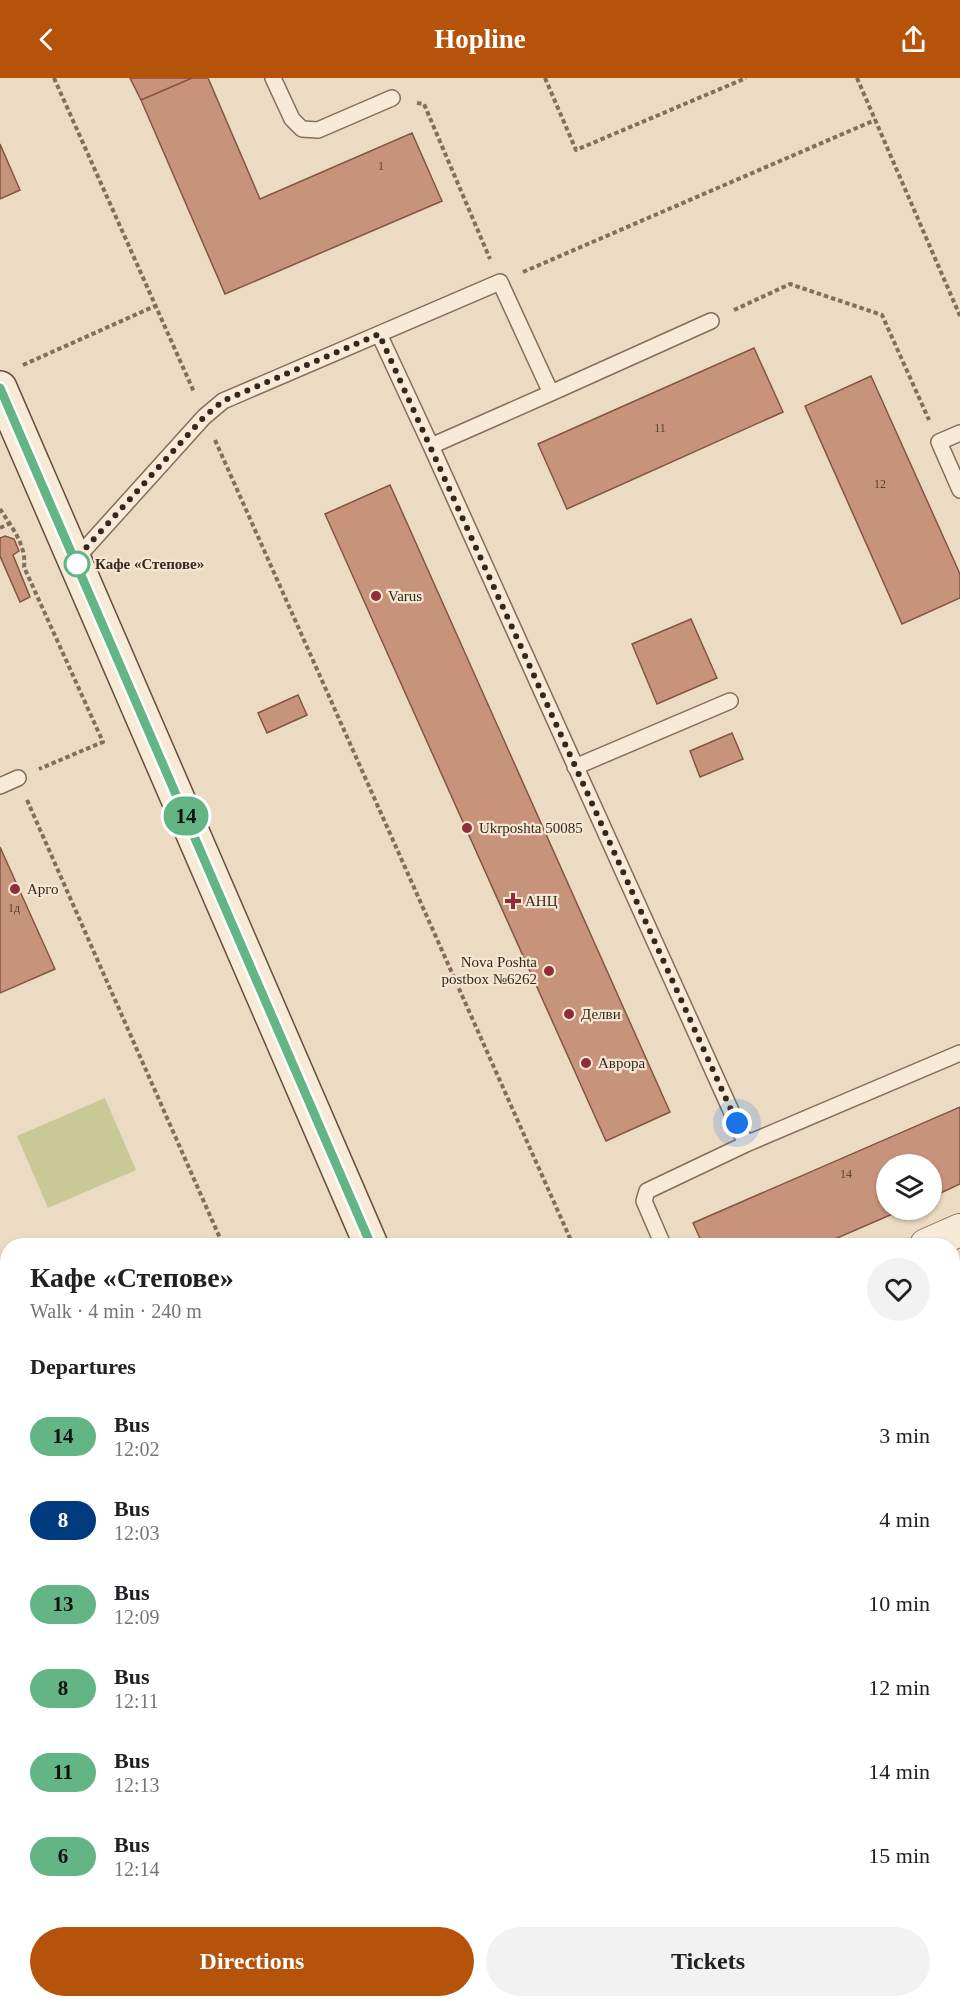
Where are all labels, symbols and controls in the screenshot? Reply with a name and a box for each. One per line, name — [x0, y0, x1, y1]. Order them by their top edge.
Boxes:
icon: back — [30, 23, 63, 56]
icon: share — [897, 23, 930, 56]
text: Hopline — [434, 24, 526, 54]
house number: 1 — [378, 159, 384, 173]
house number: 11 — [654, 421, 666, 435]
house number: 12 — [874, 477, 886, 491]
marker: Кафе «Степове» — [64, 551, 90, 577]
place label: Кафе «Степове» — [95, 556, 204, 572]
place label: Varus — [388, 588, 422, 604]
marker: Varus — [369, 589, 383, 603]
line badge: 14 — [159, 796, 213, 836]
text: 14 — [176, 804, 197, 828]
place label: Ukrposhta 50085 — [479, 820, 583, 836]
marker: Ukrposhta 50085 — [460, 821, 474, 835]
place label: Арго — [27, 881, 59, 897]
marker: Арго — [8, 882, 22, 896]
place label: АНЦ — [525, 893, 558, 909]
marker: АНЦ — [506, 894, 520, 908]
house number: 1д — [8, 901, 20, 915]
place label: Nova Poshta postbox №6262 — [441, 954, 537, 987]
marker: Nova Poshta postbox №6262 — [542, 964, 556, 978]
place label: Делви — [581, 1006, 621, 1022]
marker: Делви — [562, 1007, 576, 1021]
place label: Аврора — [598, 1055, 645, 1071]
marker: Аврора — [579, 1056, 593, 1070]
your location — [722, 1108, 752, 1138]
map controls — [876, 1154, 942, 1220]
button: layers — [876, 1154, 942, 1220]
house number: 14 — [840, 1167, 852, 1181]
button: heart — [867, 1258, 930, 1321]
text: Кафе «Степове» — [30, 1262, 234, 1293]
text: Walk · 4 min · 240 m — [30, 1300, 202, 1322]
text: Departures — [30, 1354, 136, 1379]
text: Bus — [114, 1412, 149, 1437]
text: 3 min — [879, 1423, 930, 1448]
text: 14 — [53, 1424, 74, 1448]
text: 12:02 — [114, 1438, 160, 1460]
text: Bus — [114, 1496, 149, 1521]
text: 4 min — [879, 1507, 930, 1532]
text: 8 — [58, 1508, 68, 1532]
text: 12:03 — [114, 1522, 160, 1544]
text: Bus — [114, 1580, 149, 1605]
text: 10 min — [868, 1591, 930, 1616]
text: 13 — [53, 1592, 74, 1616]
text: 12:09 — [114, 1606, 160, 1628]
text: Bus — [114, 1664, 149, 1689]
text: 12 min — [868, 1675, 930, 1700]
text: 8 — [58, 1676, 68, 1700]
text: 12:11 — [114, 1690, 159, 1712]
text: Bus — [114, 1748, 149, 1773]
text: 14 min — [868, 1759, 930, 1784]
text: 11 — [53, 1760, 73, 1784]
text: 12:13 — [114, 1774, 160, 1796]
text: Bus — [114, 1832, 149, 1857]
text: 15 min — [868, 1843, 930, 1868]
text: 6 — [58, 1844, 68, 1868]
text: 12:14 — [114, 1858, 160, 1880]
button: Directions — [30, 1927, 474, 1996]
button: Tickets — [486, 1927, 930, 1996]

